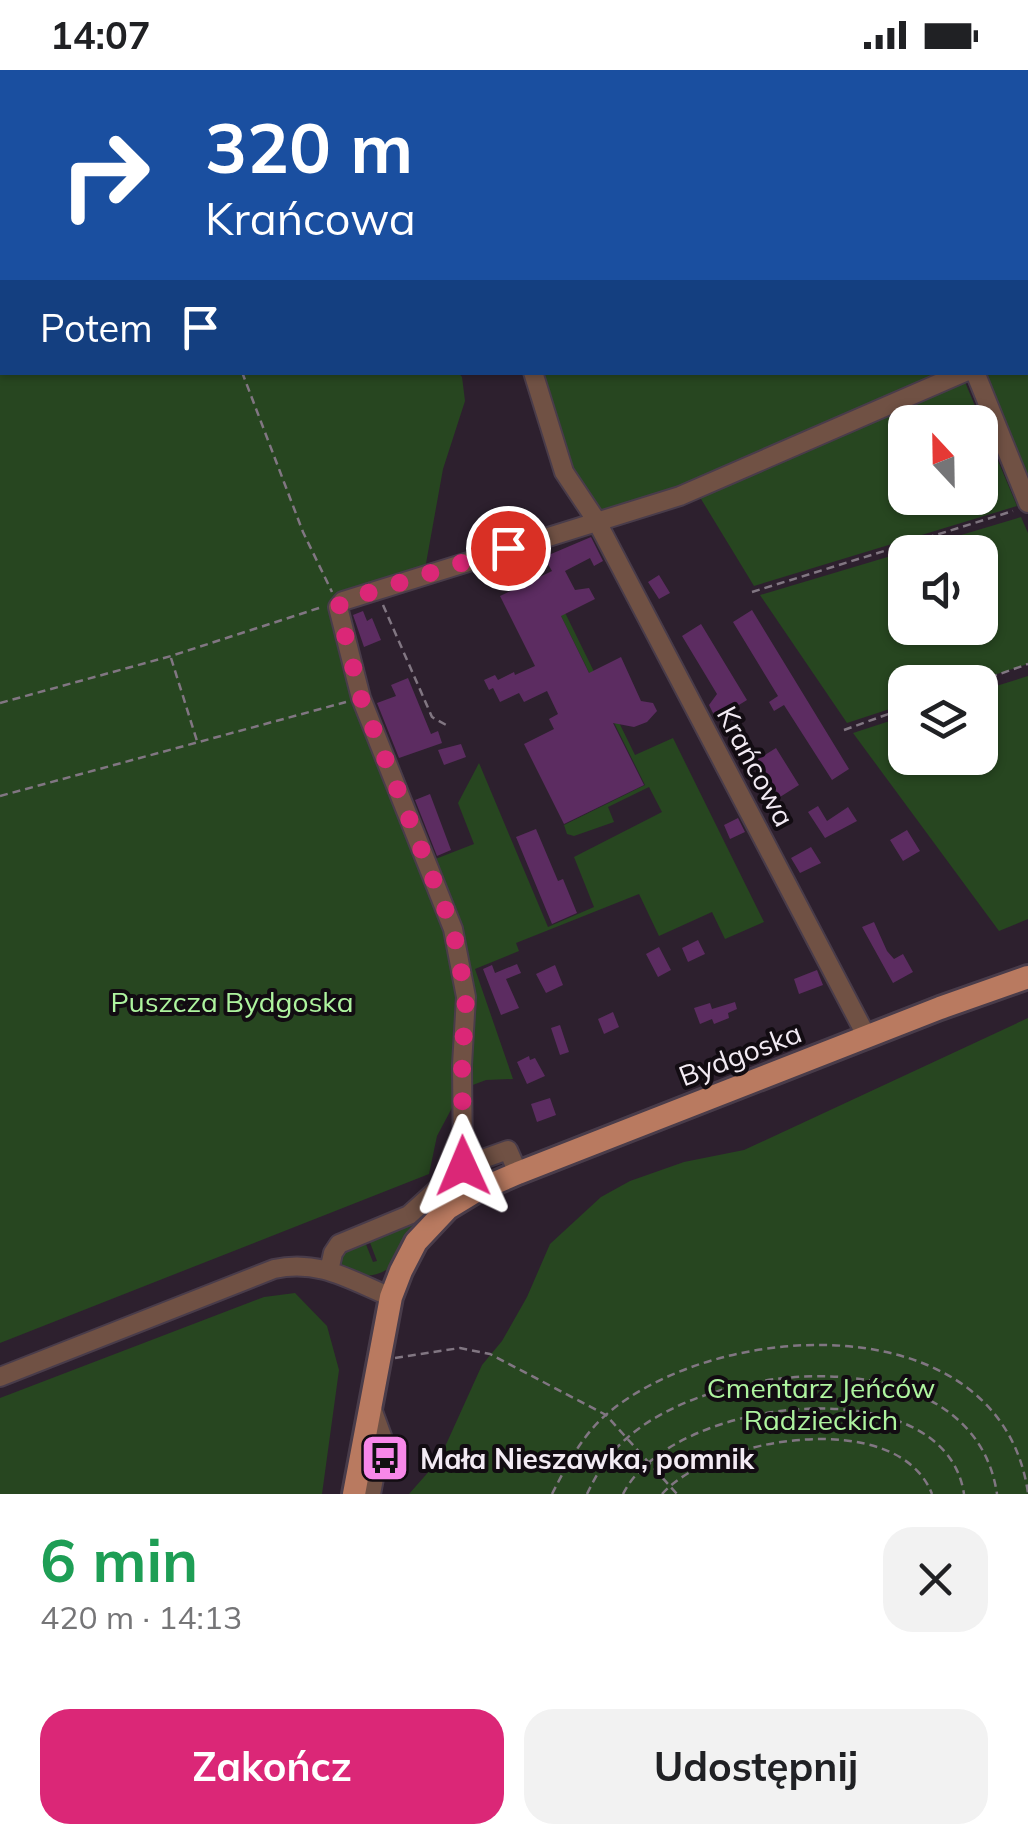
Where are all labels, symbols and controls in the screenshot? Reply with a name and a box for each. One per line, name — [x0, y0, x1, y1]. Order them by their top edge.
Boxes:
text: 14:07 — [50, 11, 151, 59]
text: 320 m — [205, 103, 413, 191]
icon: right — [40, 110, 170, 240]
text: Krańcowa — [205, 190, 416, 246]
icon: arrive — [173, 300, 228, 355]
text: Potem — [40, 304, 153, 352]
north arrow — [888, 405, 998, 515]
map controls — [888, 405, 998, 775]
pin — [466, 506, 551, 591]
icon: arrive — [481, 521, 536, 576]
button: sound — [888, 535, 998, 645]
button: layers — [888, 665, 998, 775]
street label: Krańcowa — [710, 700, 802, 832]
park label: Puszcza Bydgoska — [111, 984, 353, 1019]
street label: Bydgoska — [674, 1015, 806, 1093]
position arrow — [411, 1114, 515, 1218]
park label: Cmentarz Jeńców Radzieckich — [707, 1370, 935, 1437]
bus stop icon: Mała Nieszawka, pomnik — [359, 1432, 411, 1484]
place label: Mała Nieszawka, pomnik — [420, 1441, 755, 1476]
text: 6 min — [40, 1522, 198, 1597]
button: close — [883, 1527, 988, 1632]
text: 420 m · 14:13 — [40, 1597, 242, 1637]
button: Zakończ — [40, 1709, 504, 1824]
button: Udostępnij — [524, 1709, 988, 1824]

